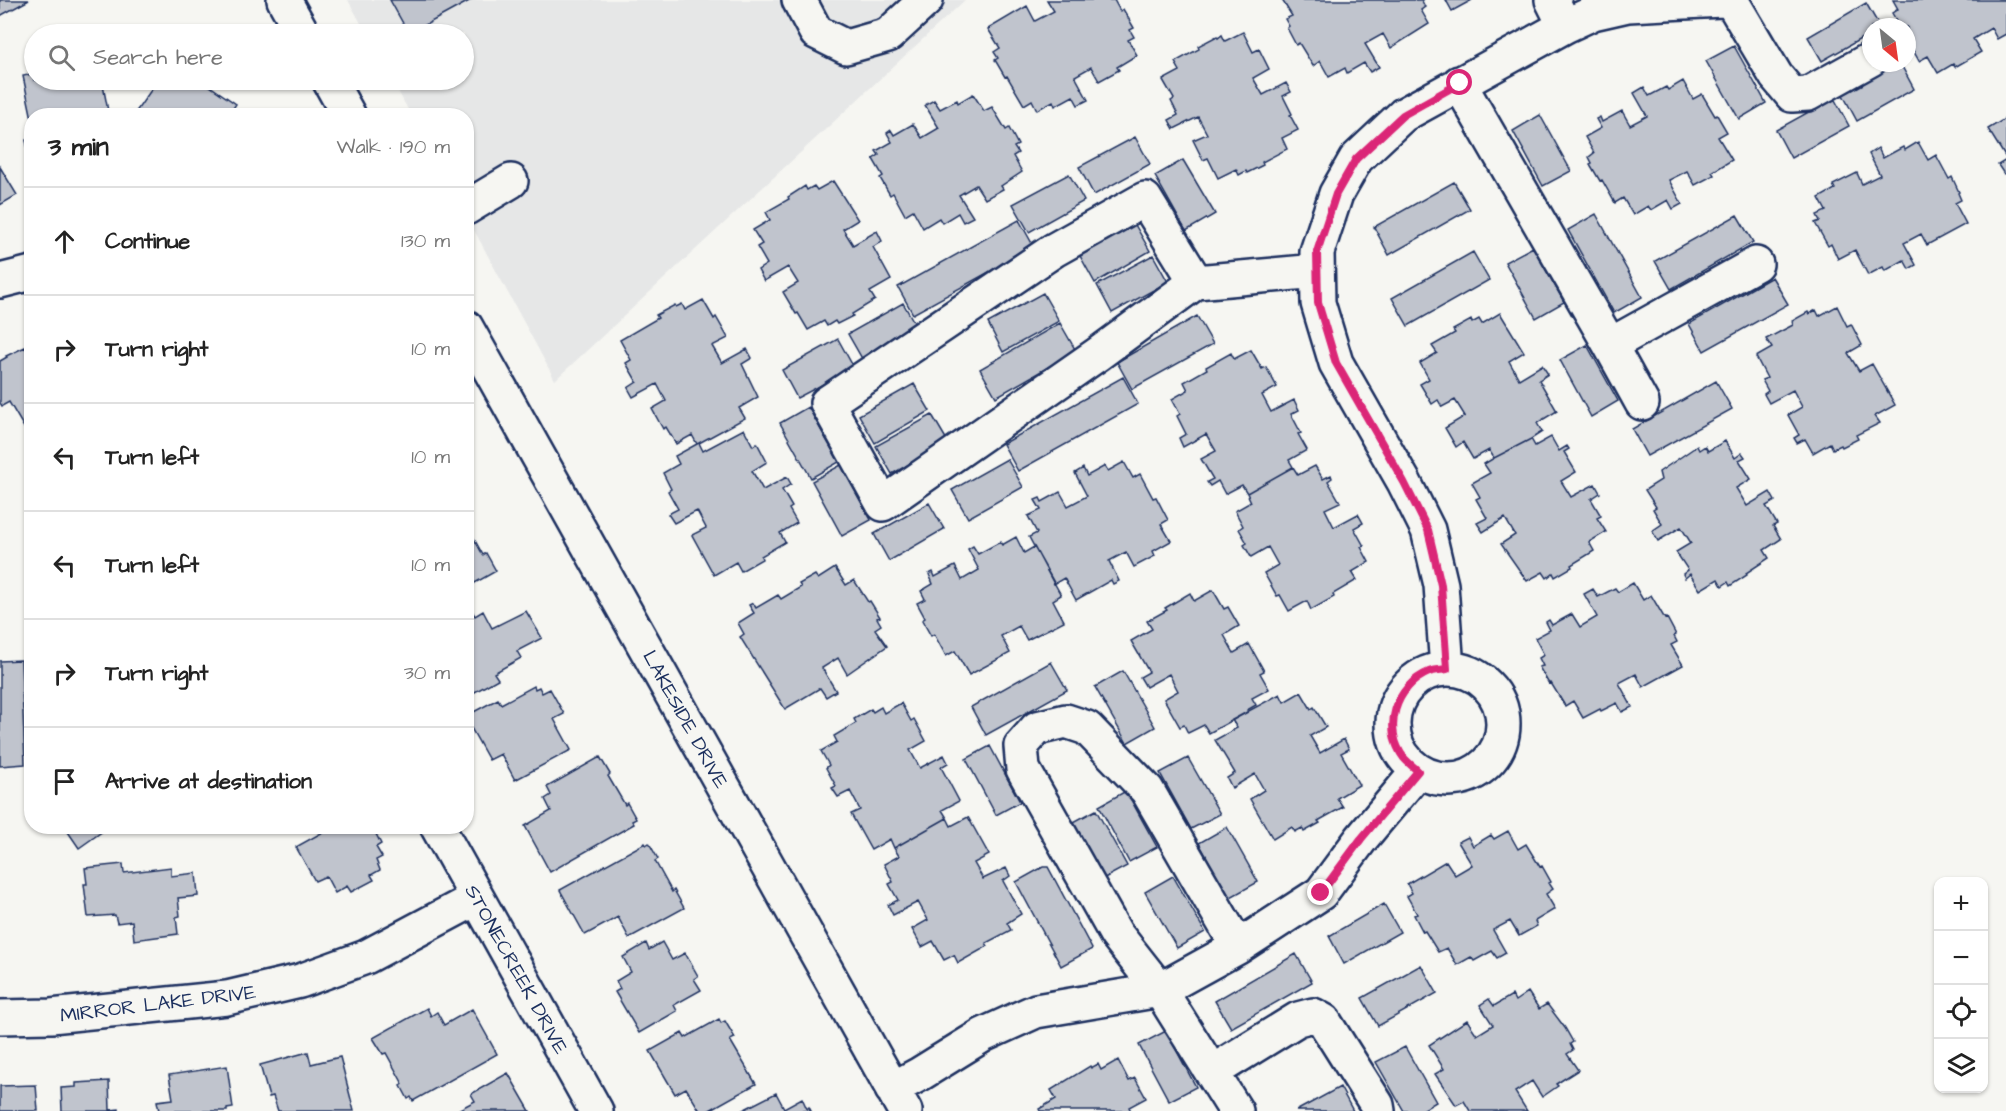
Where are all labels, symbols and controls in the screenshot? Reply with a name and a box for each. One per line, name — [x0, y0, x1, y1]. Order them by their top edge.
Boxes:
north arrow — [1862, 18, 1916, 72]
search box — [24, 24, 474, 90]
icon: search — [45, 41, 78, 74]
text: Search here — [93, 42, 223, 73]
route start — [1446, 69, 1472, 95]
text: 3 min — [48, 129, 109, 165]
text: Walk · 190 m — [337, 133, 450, 161]
icon: ahead — [48, 225, 81, 258]
text: Continue — [105, 226, 190, 257]
text: 130 m — [401, 227, 450, 255]
icon: right — [48, 333, 81, 366]
text: Turn right — [105, 334, 208, 365]
text: 10 m — [411, 335, 450, 363]
icon: left — [48, 441, 81, 474]
text: Turn left — [105, 442, 199, 473]
text: 10 m — [411, 443, 450, 471]
icon: left — [48, 549, 81, 582]
text: Turn left — [105, 550, 199, 581]
text: 10 m — [411, 551, 450, 579]
street label: LAKESIDE DRIVE — [636, 645, 735, 794]
icon: right — [48, 657, 81, 690]
text: Turn right — [105, 658, 208, 689]
text: 30 m — [404, 659, 450, 687]
icon: arrive — [48, 765, 81, 798]
text: Arrive at destination — [105, 766, 312, 797]
map controls — [1934, 877, 1988, 1093]
button: + — [1934, 877, 1988, 931]
route end — [1307, 879, 1333, 905]
street label: STONECREEK DRIVE — [458, 880, 574, 1059]
button: − — [1934, 931, 1988, 985]
street label: MIRROR LAKE DRIVE — [59, 978, 258, 1030]
button: locate — [1934, 985, 1988, 1039]
button: layers — [1934, 1039, 1988, 1093]

